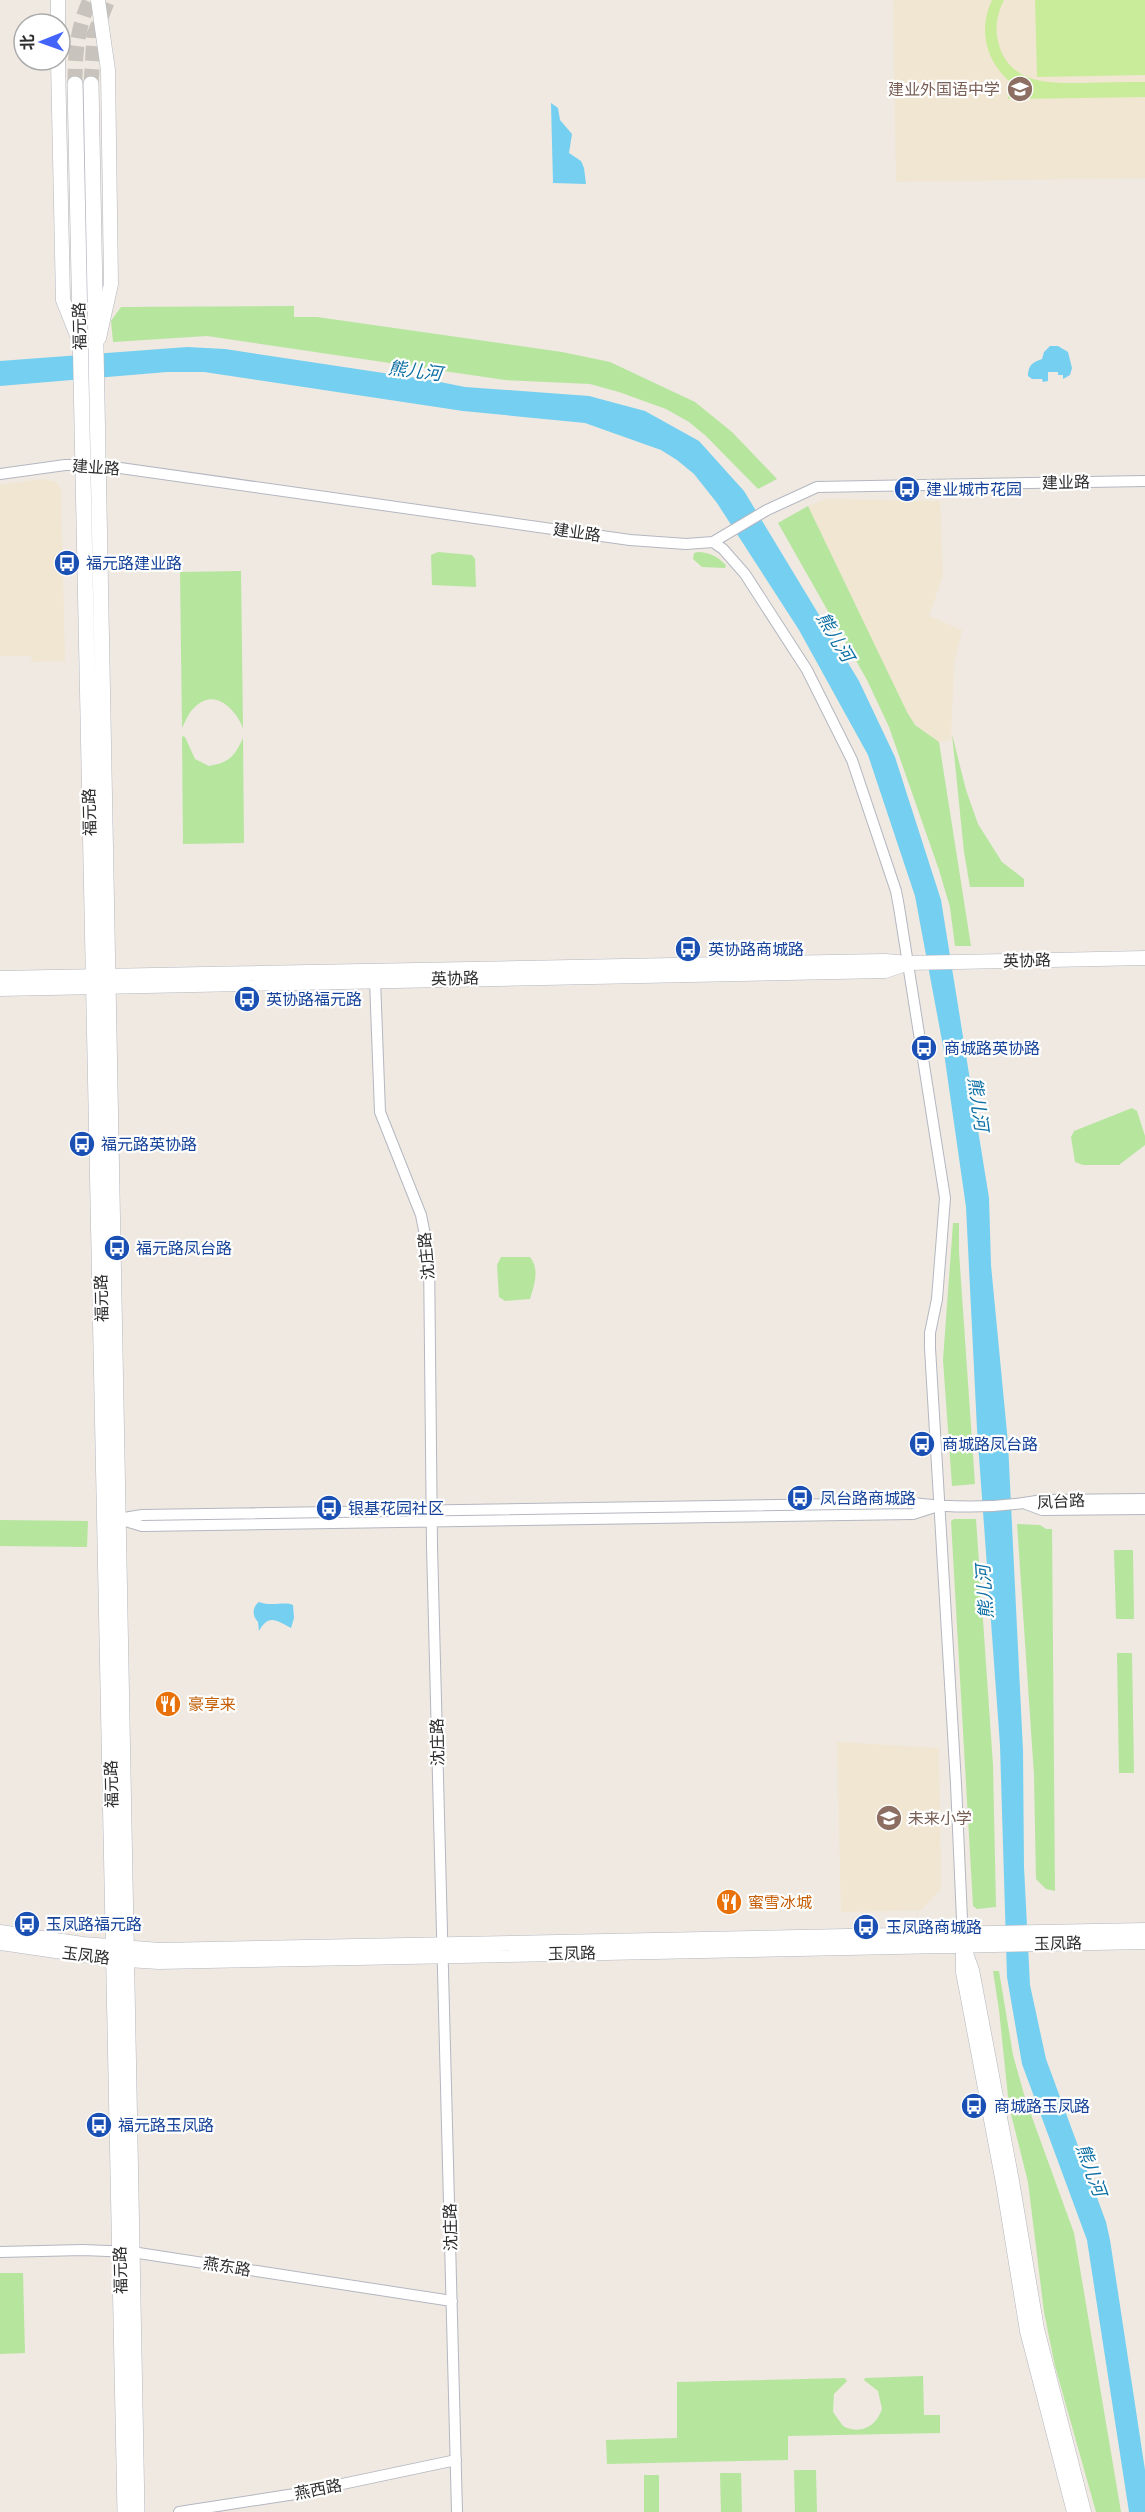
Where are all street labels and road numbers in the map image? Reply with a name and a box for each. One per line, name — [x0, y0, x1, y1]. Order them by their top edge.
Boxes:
street label: 福元路 — [70, 302, 89, 350]
street label: 建业路 — [71, 456, 121, 479]
street label: 建业路 — [1042, 473, 1090, 492]
street label: 建业路 — [552, 520, 602, 545]
street label: 福元路 — [80, 788, 99, 836]
street label: 英协路 — [1003, 951, 1051, 970]
street label: 英协路 — [431, 969, 479, 988]
street label: 沈庄路 — [415, 1231, 438, 1281]
street label: 福元路 — [92, 1274, 111, 1322]
street label: 凤台路 — [1037, 1491, 1085, 1512]
street label: 沈庄路 — [428, 1718, 447, 1766]
street label: 福元路 — [102, 1760, 121, 1808]
street label: 玉凤路 — [1034, 1934, 1082, 1953]
street label: 玉凤路 — [61, 1943, 111, 1968]
street label: 玉凤路 — [548, 1944, 596, 1963]
street label: 沈庄路 — [441, 2203, 460, 2251]
street label: 福元路 — [111, 2246, 130, 2294]
street label: 燕东路 — [202, 2253, 252, 2280]
street label: 燕西路 — [293, 2476, 343, 2503]

